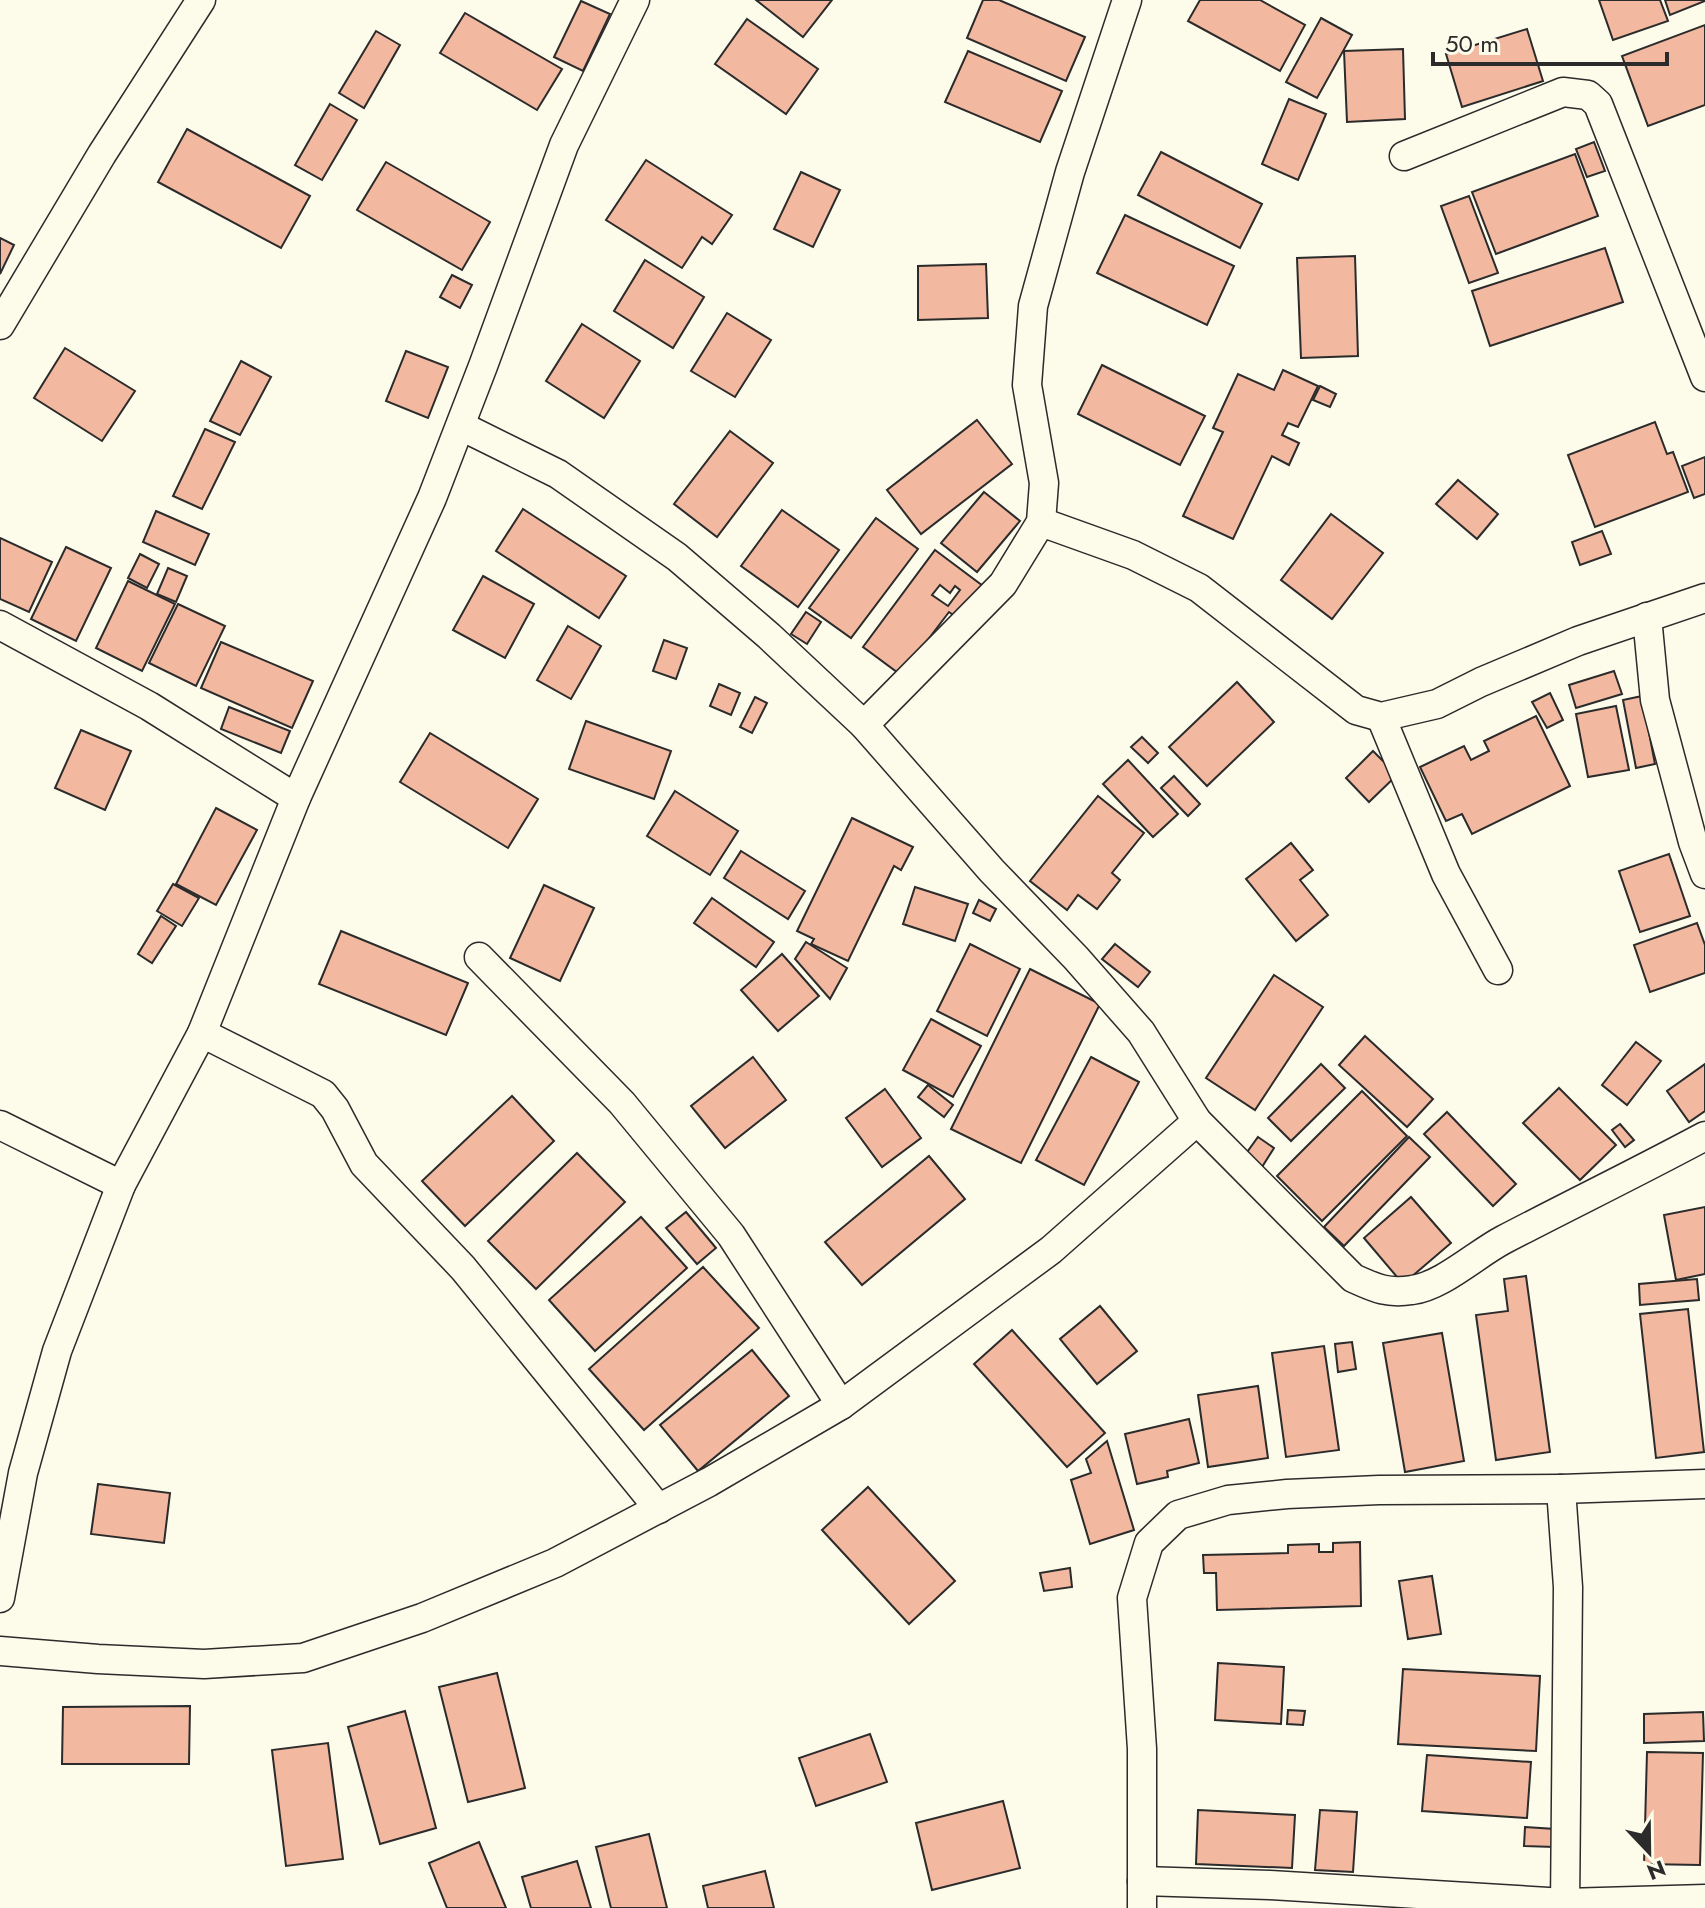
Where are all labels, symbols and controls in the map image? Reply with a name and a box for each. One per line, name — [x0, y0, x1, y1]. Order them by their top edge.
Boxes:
scale bar — [1433, 16, 1667, 66]
text: 50 m — [1445, 26, 1499, 61]
north arrow — [1609, 1812, 1689, 1892]
text: N — [1642, 1852, 1671, 1889]

